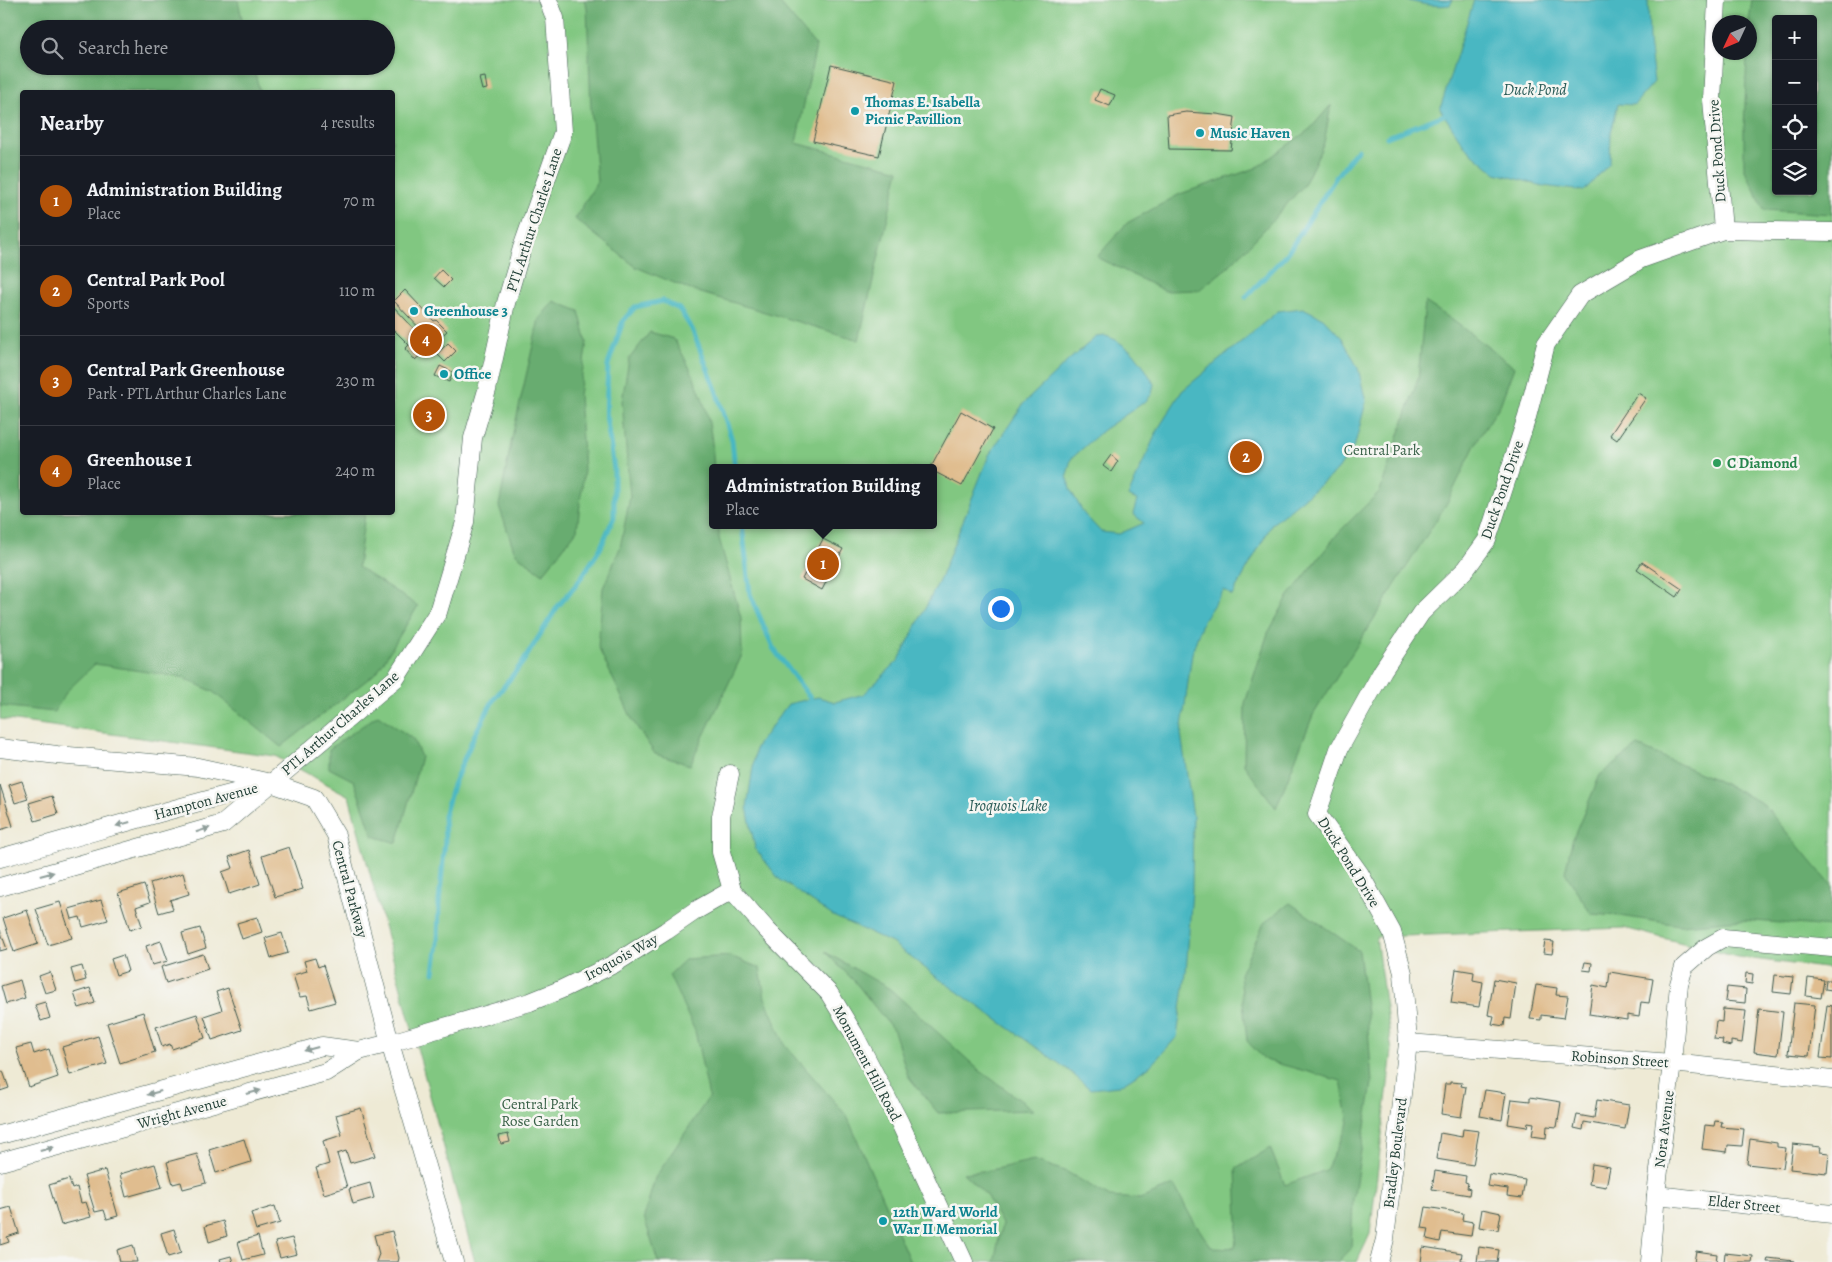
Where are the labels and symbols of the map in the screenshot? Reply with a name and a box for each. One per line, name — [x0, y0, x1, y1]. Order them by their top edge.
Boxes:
north arrow — [1712, 15, 1757, 60]
water label: Duck Pond — [1503, 79, 1567, 101]
place label: Thomas E. Isabella Picnic Pavillion — [865, 92, 981, 129]
street label: Duck Pond Drive — [1703, 98, 1731, 203]
marker: Thomas E. Isabella Picnic Pavillion — [849, 105, 861, 117]
place label: Music Haven — [1210, 123, 1291, 143]
marker: Music Haven — [1194, 127, 1206, 139]
street label: PTL Arthur Charles Lane — [501, 145, 567, 294]
place label: Greenhouse 3 — [424, 301, 508, 321]
marker: Greenhouse 3 — [408, 305, 420, 317]
pin: 4 — [410, 321, 442, 359]
place label: Office — [454, 364, 492, 384]
marker: Office — [438, 368, 450, 380]
pin: 3 — [413, 396, 445, 434]
pin: 2 — [1230, 438, 1262, 476]
street label: Duck Pond Drive — [1476, 438, 1528, 542]
park label: Central Park — [1344, 440, 1421, 460]
place label: C Diamond — [1727, 453, 1799, 473]
marker: C Diamond — [1711, 457, 1723, 469]
pin: 1 — [807, 545, 839, 583]
your location — [988, 596, 1014, 622]
street label: PTL Arthur Charles Lane — [277, 666, 403, 780]
street label: Hampton Avenue — [152, 777, 260, 824]
water label: Iroquois Lake — [969, 795, 1048, 817]
street label: Duck Pond Drive — [1313, 813, 1385, 911]
one-way arrow — [116, 820, 131, 828]
one-way arrow — [196, 825, 211, 833]
street label: Central Parkway — [327, 838, 373, 940]
one-way arrow — [40, 870, 55, 878]
street label: Iroquois Way — [581, 928, 662, 985]
street label: Monument Hill Road — [828, 1002, 906, 1125]
one-way arrow — [303, 1046, 318, 1054]
street label: Robinson Street — [1570, 1046, 1670, 1072]
one-way arrow — [247, 1087, 262, 1095]
one-way arrow — [147, 1089, 162, 1097]
street label: Nora Avenue — [1649, 1089, 1679, 1169]
street label: Wright Avenue — [134, 1090, 229, 1134]
park label: Central Park Rose Garden — [501, 1094, 579, 1131]
street label: Bradley Boulevard — [1378, 1096, 1412, 1209]
one-way arrow — [39, 1145, 55, 1153]
street label: Elder Street — [1707, 1190, 1781, 1218]
place label: 12th Ward World War II Memorial — [892, 1202, 999, 1239]
marker: 12th Ward World War II Memorial — [877, 1215, 889, 1227]

